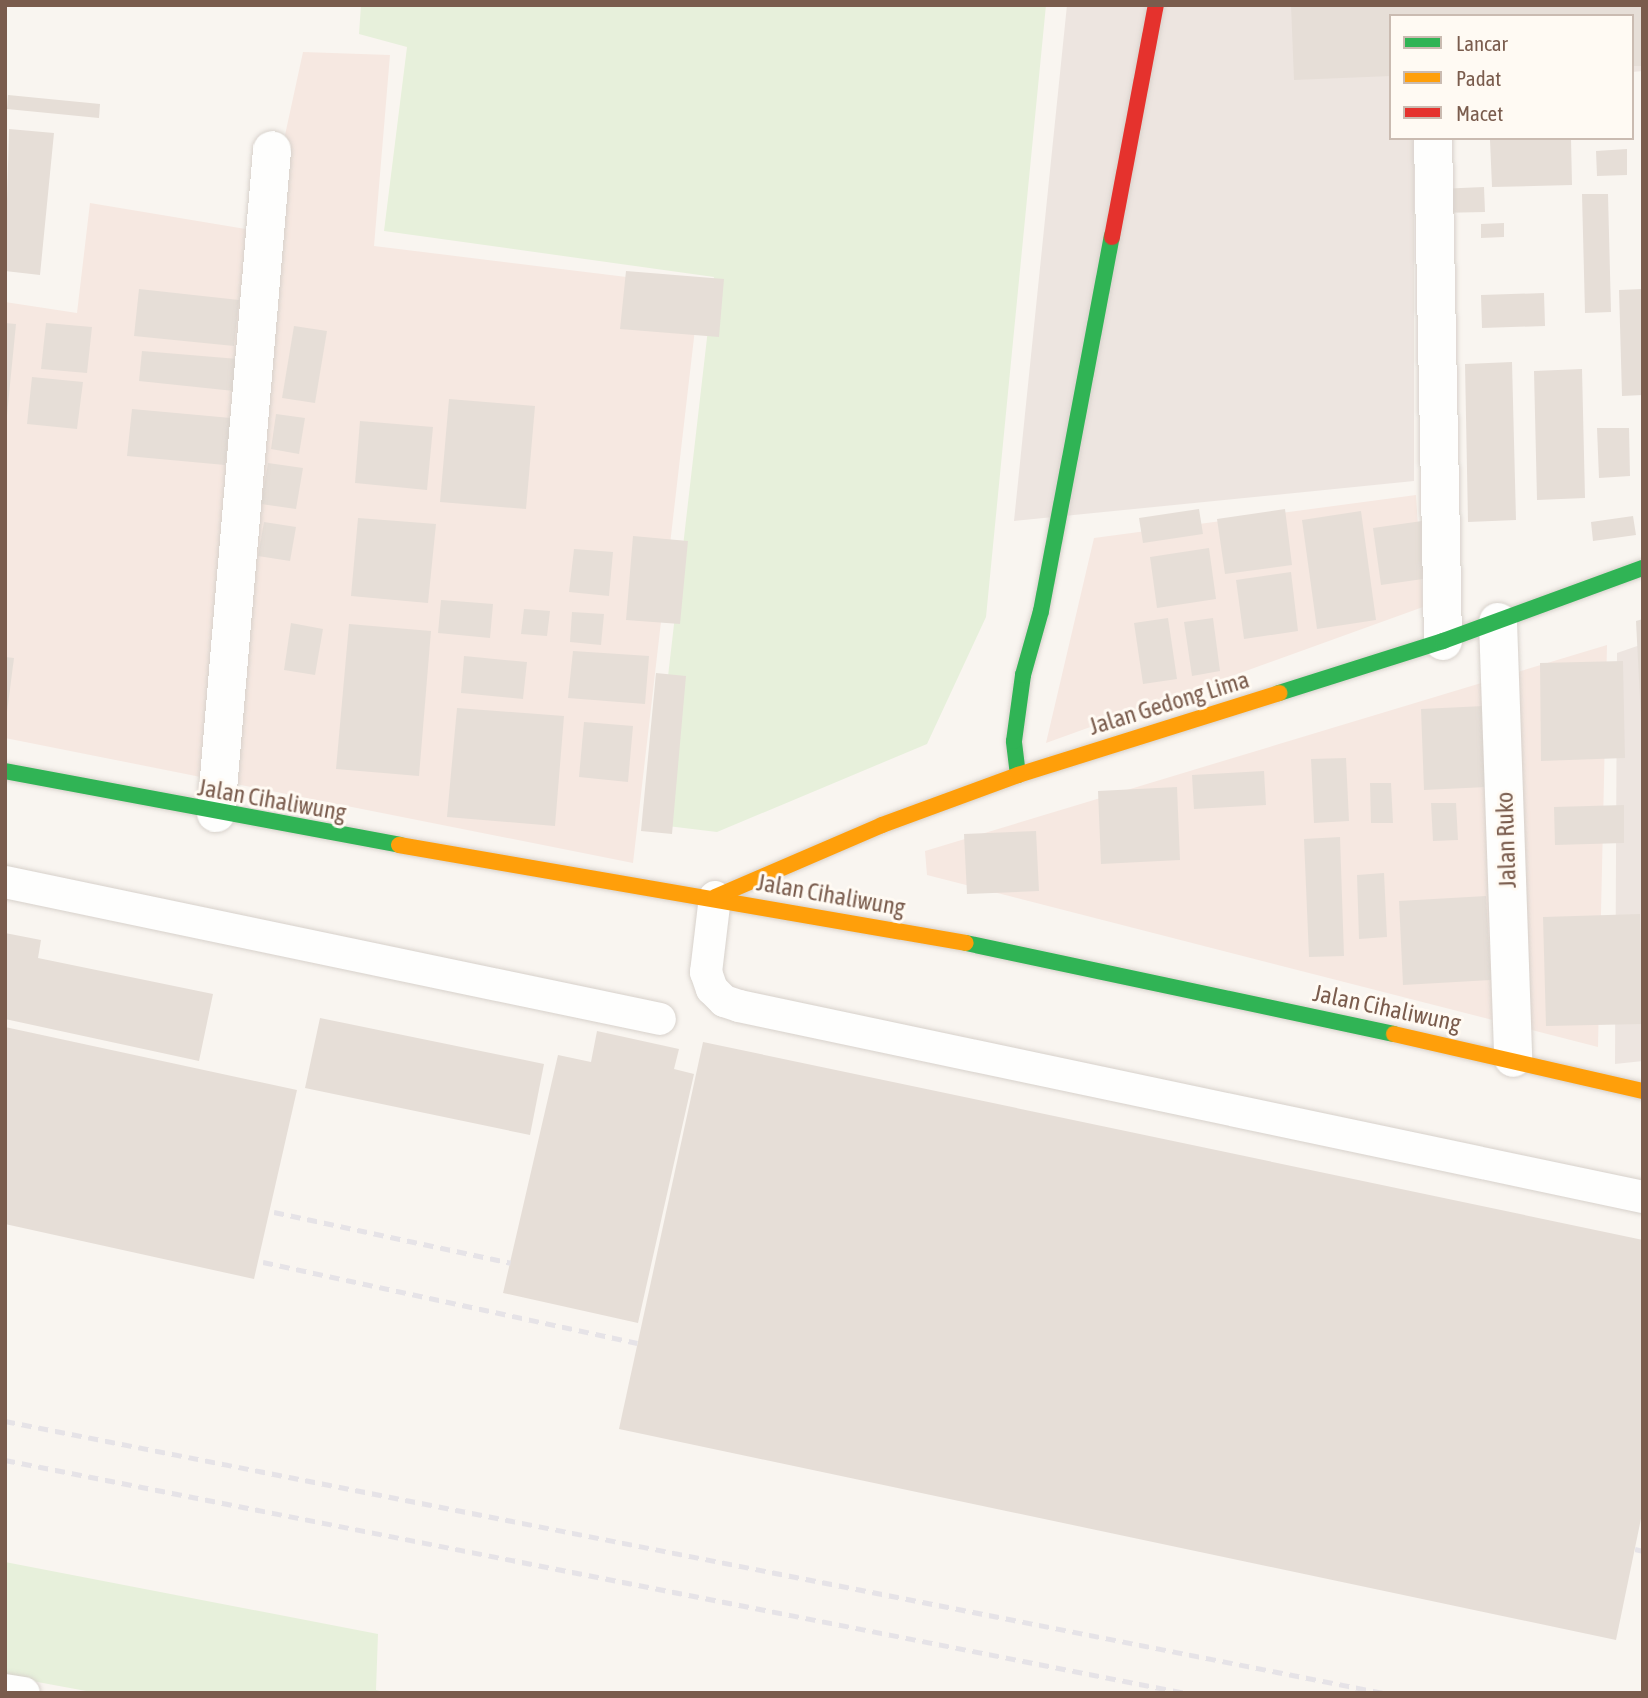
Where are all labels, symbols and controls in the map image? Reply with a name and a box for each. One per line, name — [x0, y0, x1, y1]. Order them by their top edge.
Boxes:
legend — [1389, 14, 1634, 140]
text: Lancar — [1456, 31, 1508, 55]
text: Padat — [1456, 66, 1501, 90]
text: Macet — [1456, 101, 1503, 125]
street label: Jalan Gedong Lima — [1085, 665, 1253, 741]
street label: Jalan Cihaliwung — [196, 773, 348, 827]
street label: Jalan Ruko — [1490, 791, 1522, 889]
street label: Jalan Cihaliwung — [755, 868, 907, 922]
street label: Jalan Cihaliwung — [1311, 978, 1463, 1038]

